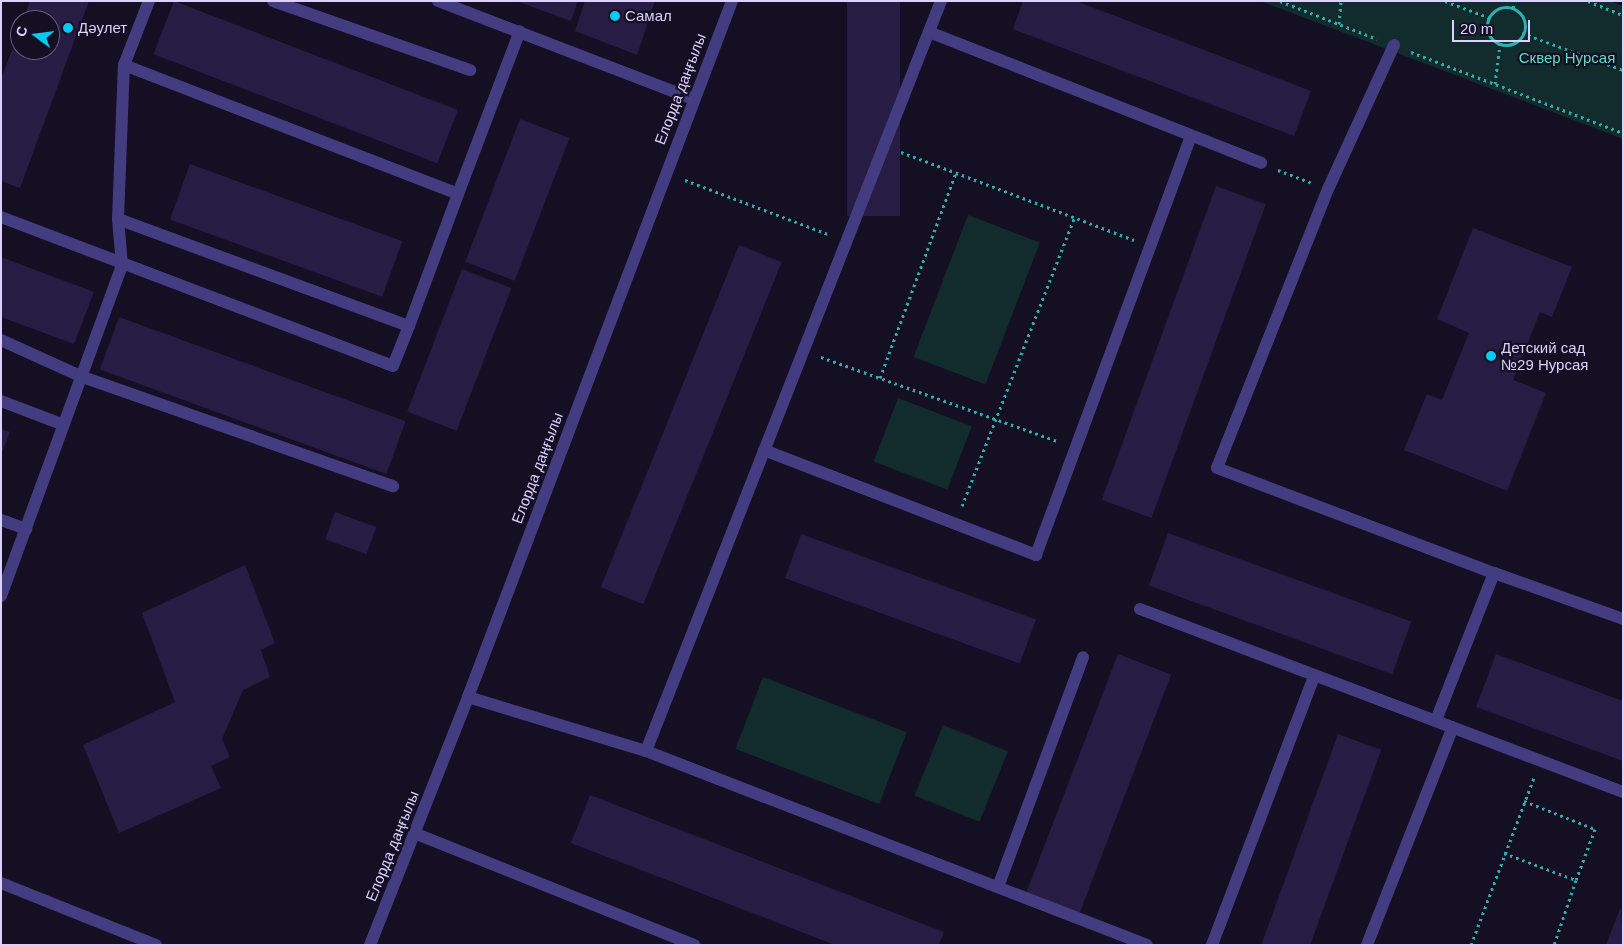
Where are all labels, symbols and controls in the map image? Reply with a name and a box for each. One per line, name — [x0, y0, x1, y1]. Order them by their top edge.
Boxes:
place label: Самал — [625, 7, 672, 25]
north arrow — [10, 10, 60, 60]
marker: Самал — [609, 10, 621, 22]
scale bar — [1454, 10, 1532, 42]
place label: Дәулет — [78, 19, 127, 37]
text: 20 m — [1460, 20, 1493, 37]
marker: Дәулет — [62, 22, 74, 34]
text: С — [12, 24, 31, 38]
street label: Елорда даңғылы — [651, 31, 709, 147]
park label: Сквер Нурсая — [1519, 49, 1615, 67]
place label: Детский сад №29 Нурсая — [1501, 338, 1588, 373]
marker: Детский сад №29 Нурсая — [1485, 350, 1497, 362]
street label: Елорда даңғылы — [508, 410, 566, 526]
street label: Елорда даңғылы — [362, 788, 422, 904]

